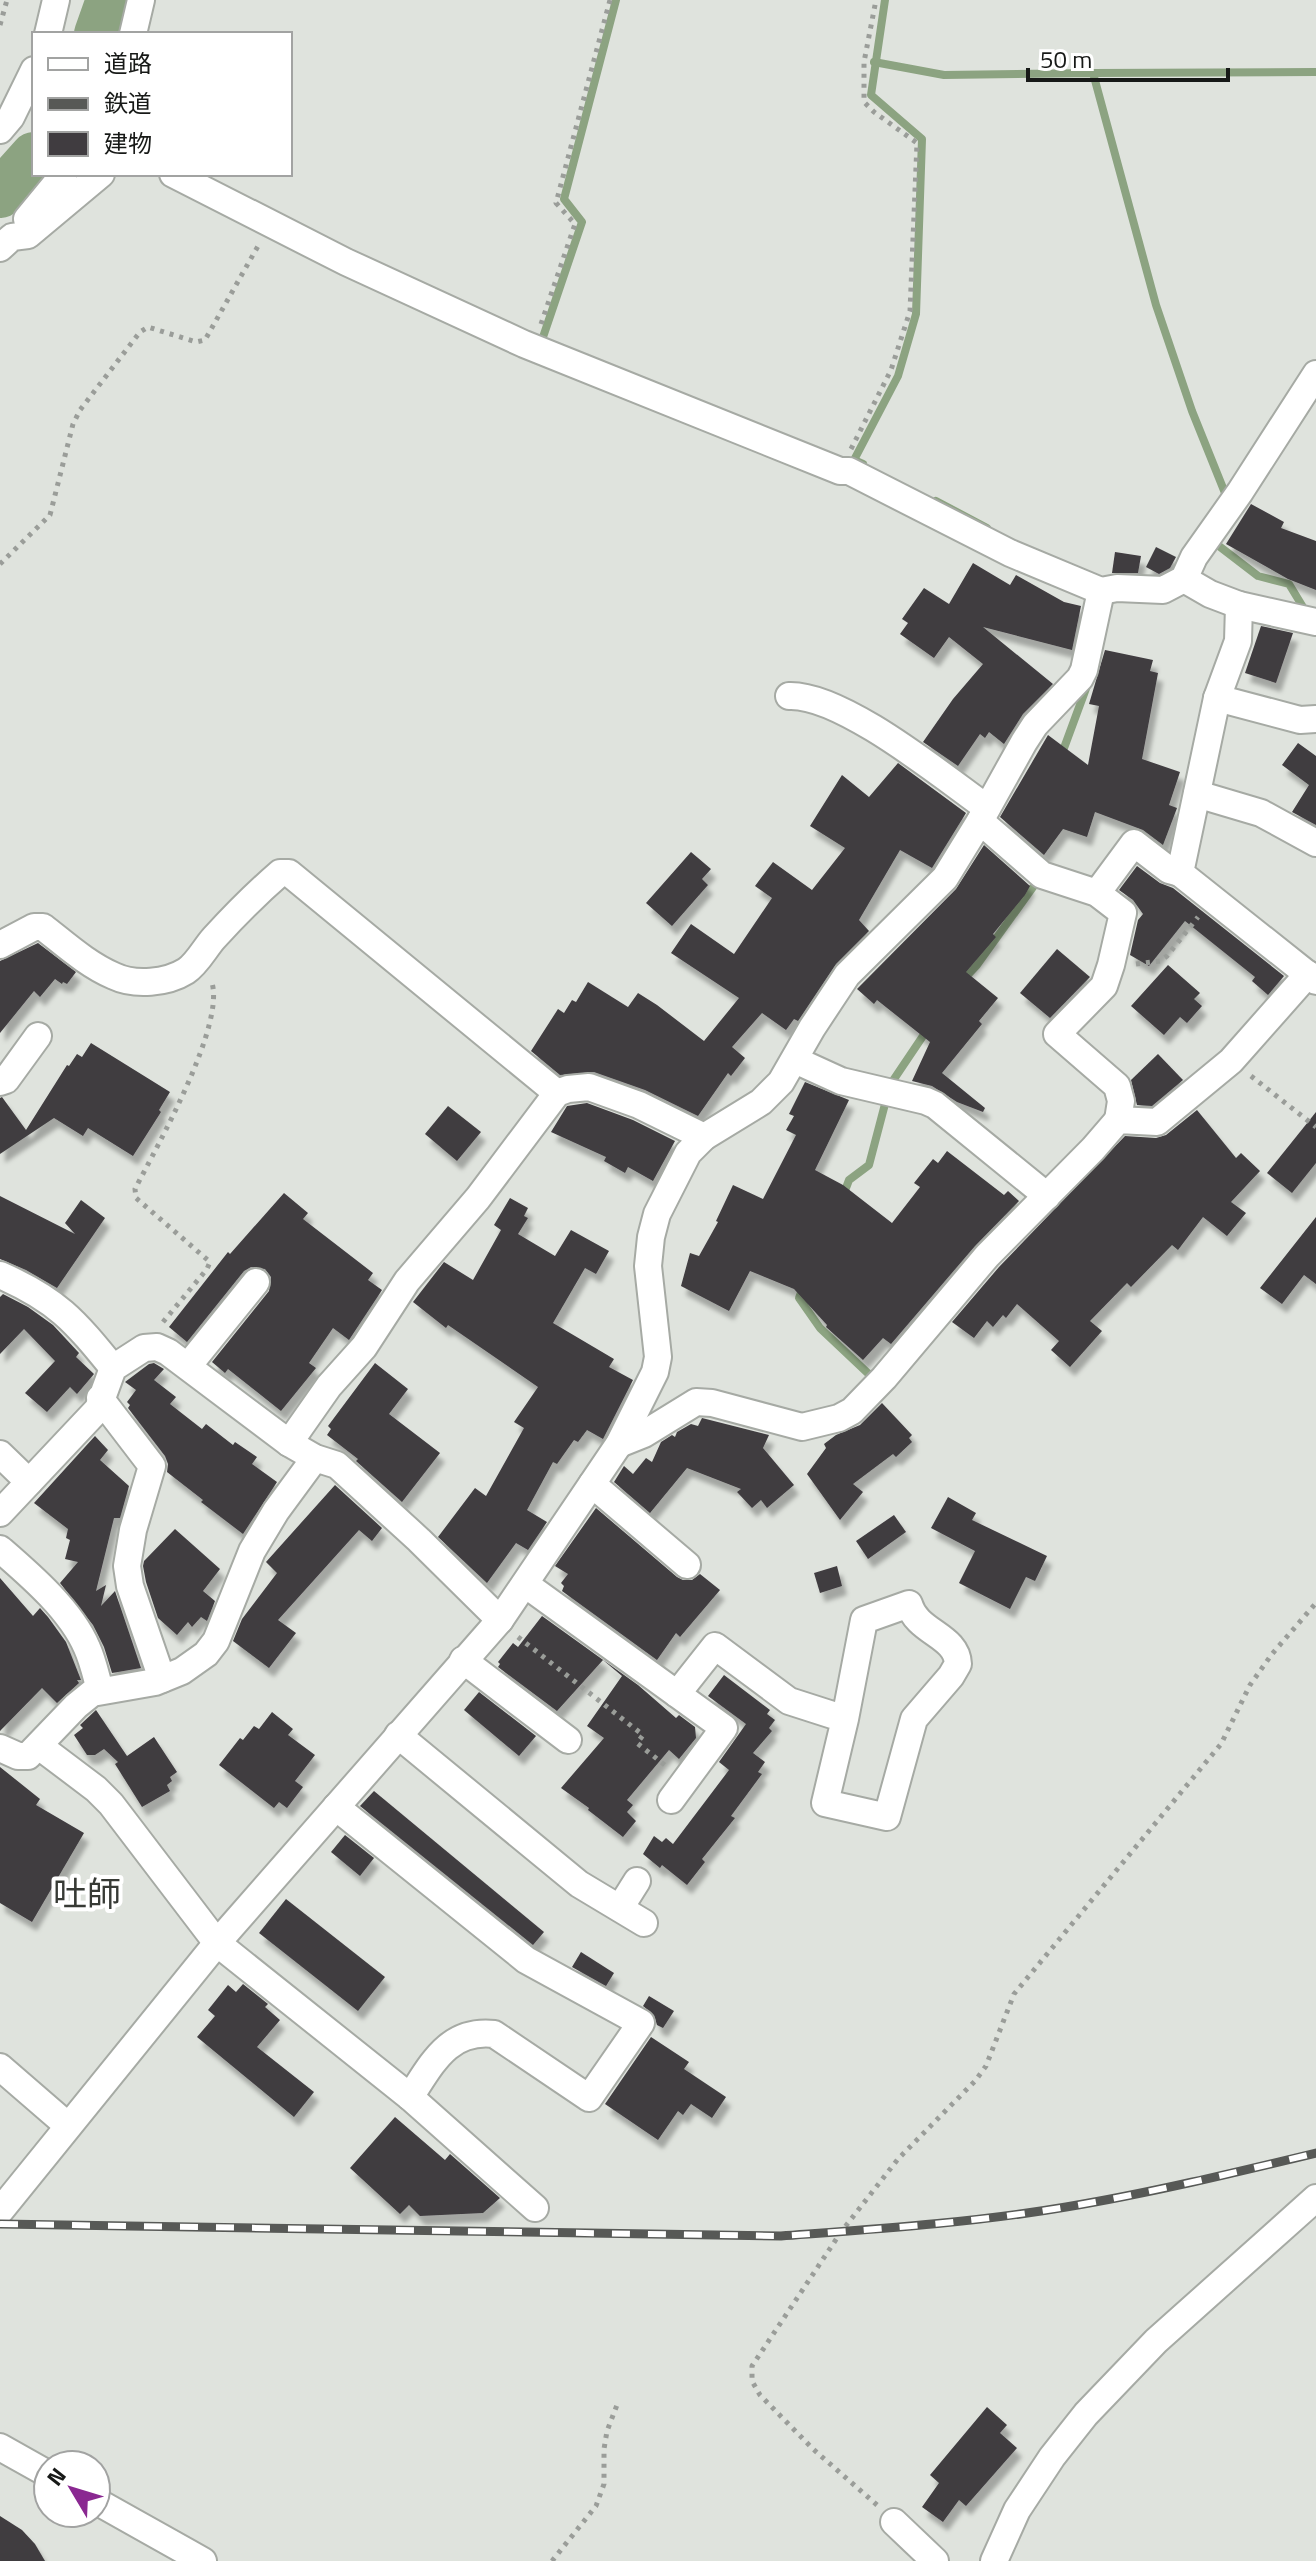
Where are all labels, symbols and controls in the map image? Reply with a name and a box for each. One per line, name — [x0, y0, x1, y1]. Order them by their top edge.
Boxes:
legend — [32, 32, 292, 176]
scale bar — [1028, 32, 1228, 82]
text: 50 m — [1040, 41, 1092, 77]
text: 道路 — [104, 45, 152, 81]
text: 鉄道 — [104, 85, 152, 121]
text: 建物 — [104, 125, 152, 161]
district label: 吐師 — [53, 1867, 121, 1919]
north arrow — [32, 2449, 112, 2529]
text: N — [38, 2460, 74, 2493]

